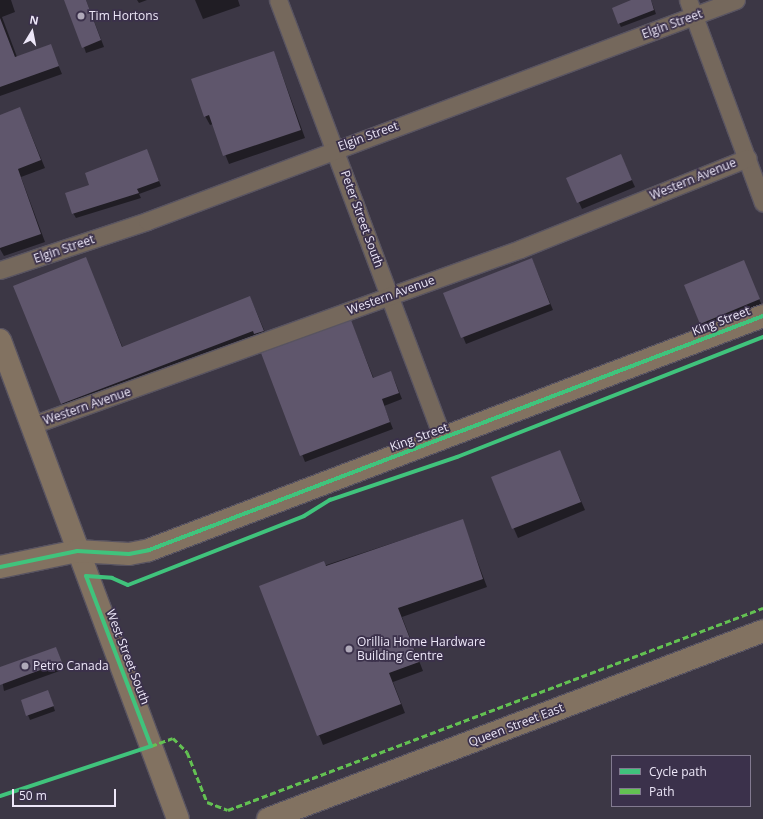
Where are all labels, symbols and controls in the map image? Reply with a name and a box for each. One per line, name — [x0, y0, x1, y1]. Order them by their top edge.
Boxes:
street label: Elgin Street — [640, 6, 704, 42]
place label: Tim Hortons — [89, 9, 158, 23]
marker: Tim Hortons — [76, 11, 86, 21]
north arrow — [12, 12, 52, 52]
text: N — [28, 12, 40, 28]
street label: Elgin Street — [336, 118, 400, 154]
street label: Western Avenue — [648, 155, 738, 203]
street label: Peter Street South — [338, 168, 386, 270]
street label: Elgin Street — [32, 232, 96, 266]
street label: Western Avenue — [345, 273, 437, 317]
street label: King Street — [690, 303, 752, 339]
street label: Western Avenue — [41, 384, 133, 428]
street label: King Street — [388, 420, 450, 454]
street label: West Street South — [103, 608, 153, 706]
place label: Orillia Home Hardware Building Centre — [357, 635, 486, 663]
marker: Orillia Home Hardware Building Centre — [344, 644, 354, 654]
place label: Petro Canada — [33, 659, 109, 673]
marker: Petro Canada — [20, 661, 30, 671]
street label: Queen Street East — [466, 700, 566, 750]
legend — [611, 755, 751, 807]
text: Cycle path — [649, 763, 707, 780]
scale bar — [14, 781, 118, 807]
text: Path — [649, 783, 675, 800]
text: 50 m — [19, 787, 47, 804]

